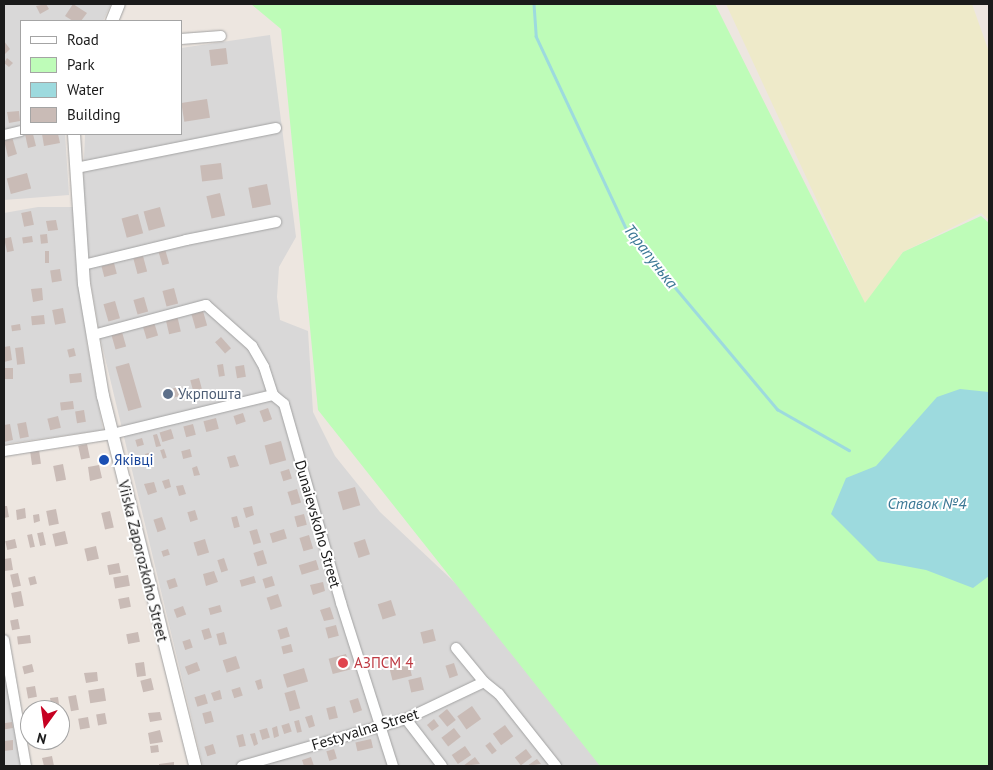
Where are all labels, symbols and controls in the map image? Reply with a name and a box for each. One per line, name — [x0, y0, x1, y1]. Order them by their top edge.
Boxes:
legend — [20, 20, 182, 135]
text: Road — [67, 30, 99, 49]
text: Park — [67, 55, 95, 74]
text: Water — [67, 80, 104, 99]
text: Building — [67, 105, 121, 124]
water label: Тарапунька — [620, 220, 682, 292]
place label: Укрпошта — [178, 385, 241, 403]
marker: Укрпошта — [162, 388, 174, 400]
place label: Яківці — [114, 451, 153, 469]
marker: Яківці — [98, 454, 110, 466]
street label: Dunaievskoho Street — [291, 458, 345, 590]
street label: Viiska Zaporozkoho Street — [114, 478, 172, 644]
water label: Ставок №4 — [887, 493, 967, 513]
place label: АЗПСМ 4 — [354, 654, 413, 672]
marker: АЗПСМ 4 — [336, 656, 350, 670]
north arrow — [20, 700, 70, 750]
street label: Festyvalna Street — [309, 704, 421, 754]
text: N — [35, 729, 48, 748]

